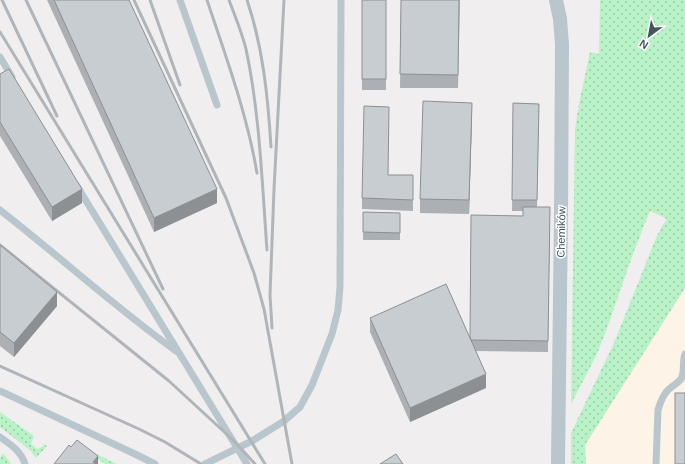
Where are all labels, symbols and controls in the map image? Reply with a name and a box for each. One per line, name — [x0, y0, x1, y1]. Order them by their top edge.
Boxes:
north arrow — [629, 16, 669, 56]
text: N — [637, 37, 650, 52]
street label: Chemików — [555, 206, 567, 258]

